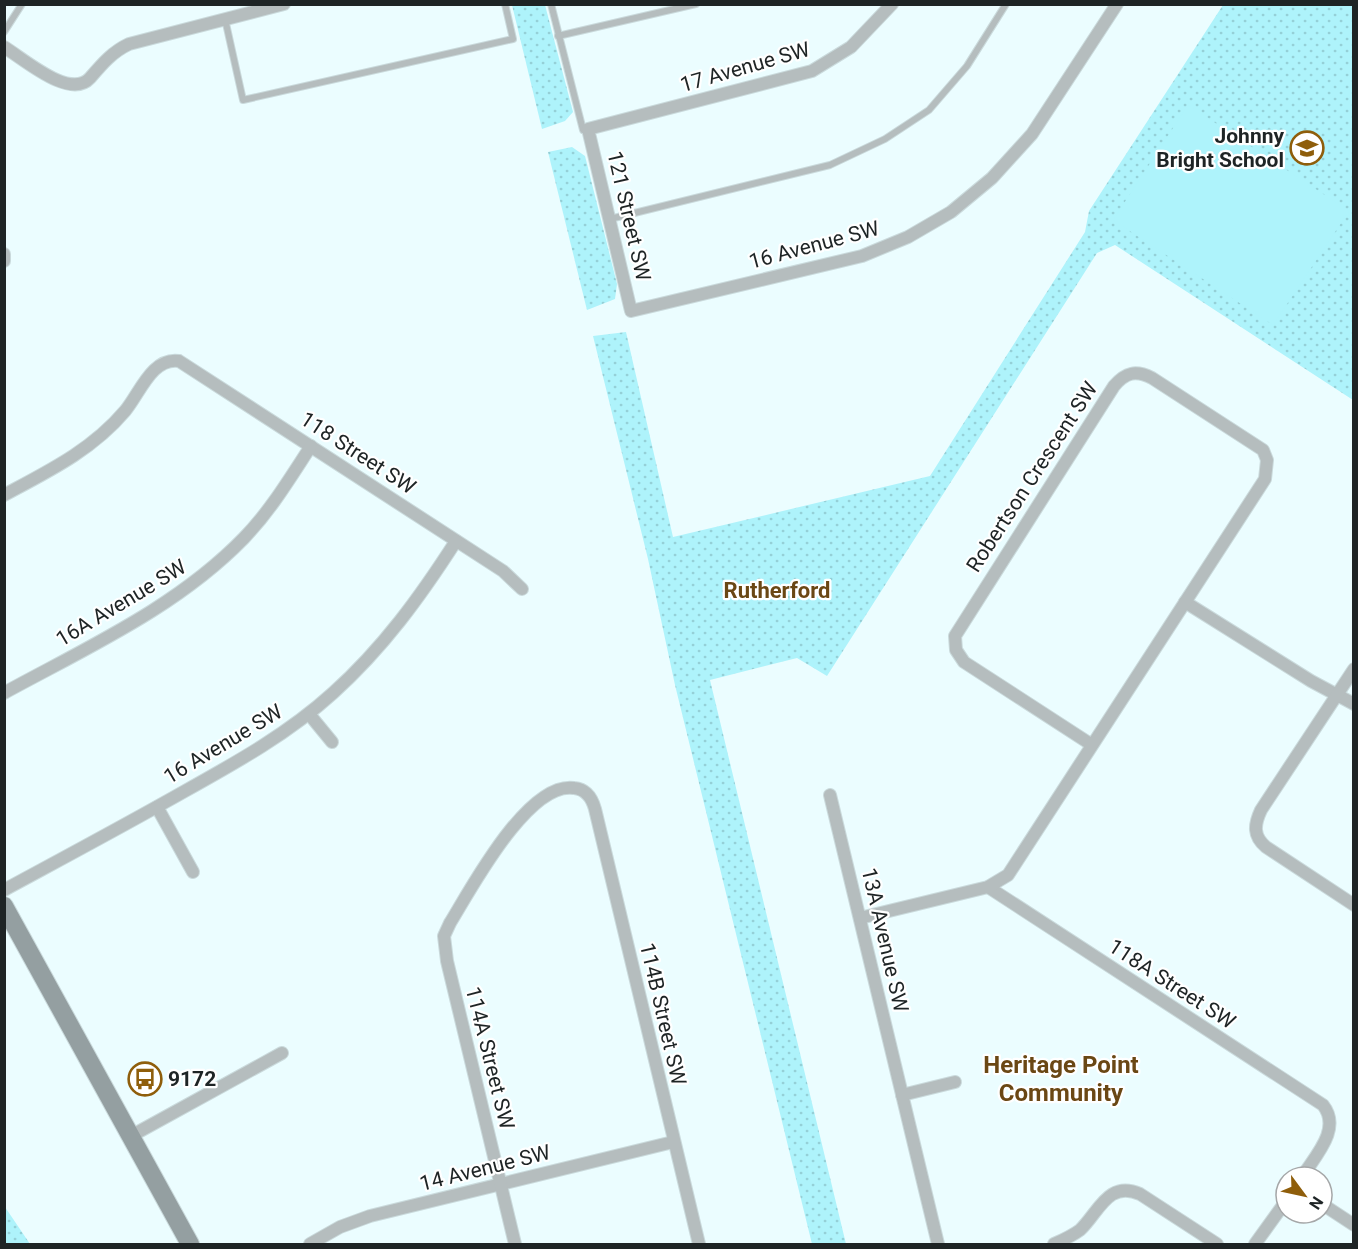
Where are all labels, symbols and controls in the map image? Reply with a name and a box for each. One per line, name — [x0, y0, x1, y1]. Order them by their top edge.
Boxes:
street label: 17 Avenue SW — [677, 37, 813, 97]
place label: Johnny Bright School — [1156, 124, 1284, 172]
school or university icon: Johnny Bright School — [1289, 130, 1325, 166]
street label: 121 Street SW — [602, 149, 656, 284]
street label: 16 Avenue SW — [746, 216, 882, 274]
street label: Robertson Crescent SW — [962, 377, 1103, 576]
street label: 118 Street SW — [296, 407, 420, 499]
street label: 16A Avenue SW — [52, 555, 191, 651]
district label: Rutherford — [724, 578, 830, 603]
street label: 16 Avenue SW — [159, 699, 287, 789]
street label: 13A Avenue SW — [857, 865, 913, 1015]
street label: 118A Street SW — [1104, 934, 1240, 1034]
street label: 114B Street SW — [635, 940, 691, 1088]
street label: 114A Street SW — [461, 984, 519, 1132]
district label: Heritage Point Community — [983, 1051, 1139, 1107]
bus stop icon: 9172 — [127, 1061, 163, 1097]
place label: 9172 — [168, 1067, 216, 1091]
street label: 14 Avenue SW — [417, 1140, 553, 1196]
north arrow — [1274, 1165, 1334, 1225]
text: N — [1305, 1193, 1327, 1213]

